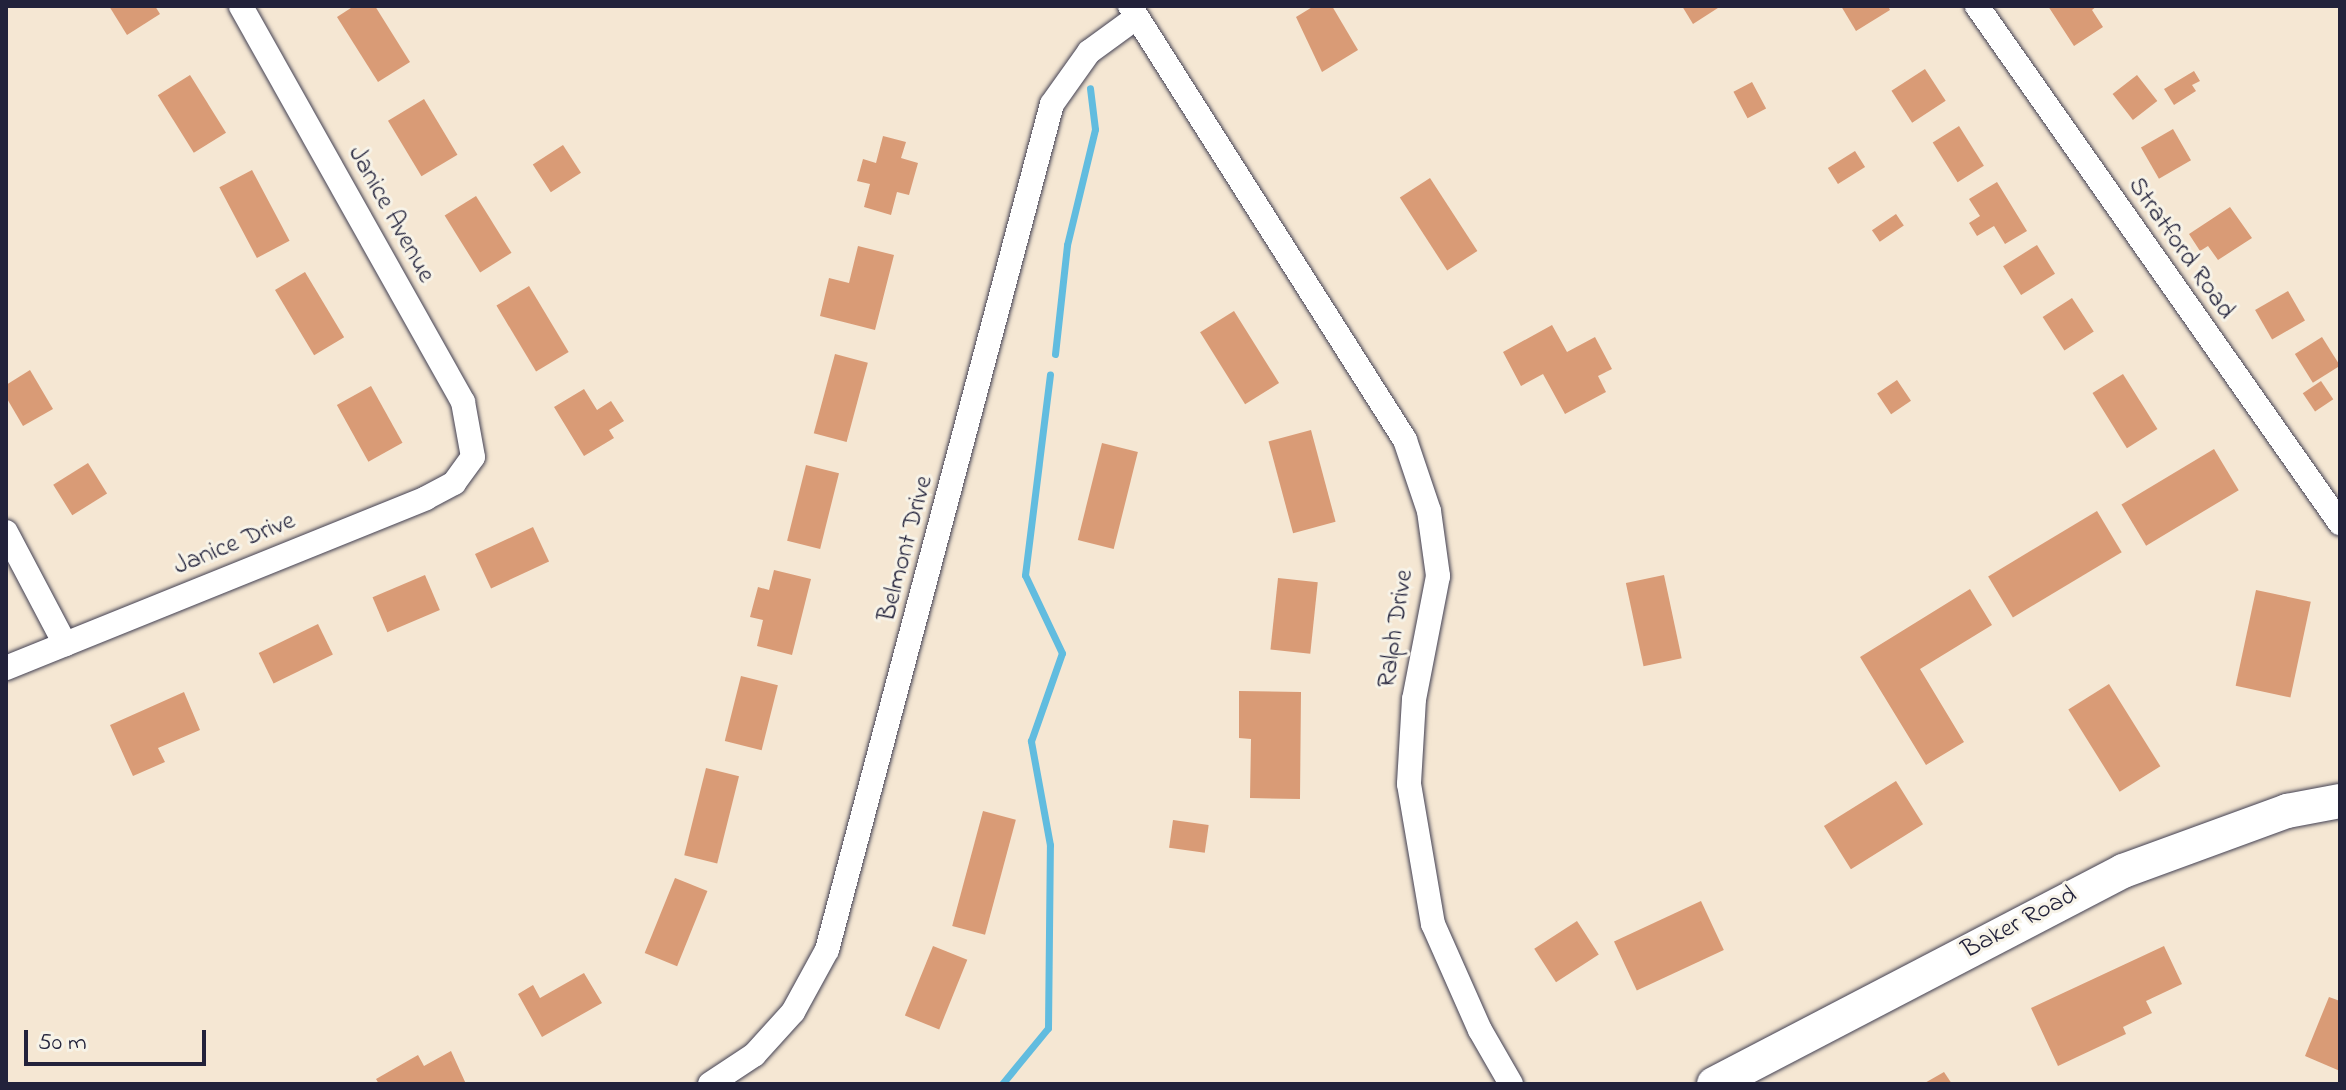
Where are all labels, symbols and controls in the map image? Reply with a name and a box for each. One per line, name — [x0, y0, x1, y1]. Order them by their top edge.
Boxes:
street label: Janice Avenue — [340, 141, 440, 289]
street label: Stratford Road — [2120, 172, 2240, 326]
street label: Belmont Drive — [873, 473, 941, 625]
street label: Janice Drive — [170, 507, 300, 583]
street label: Ralph Drive — [1372, 568, 1422, 690]
street label: Baker Road — [1957, 881, 2083, 967]
scale bar — [28, 1014, 210, 1064]
text: 50 m — [38, 1026, 87, 1061]

